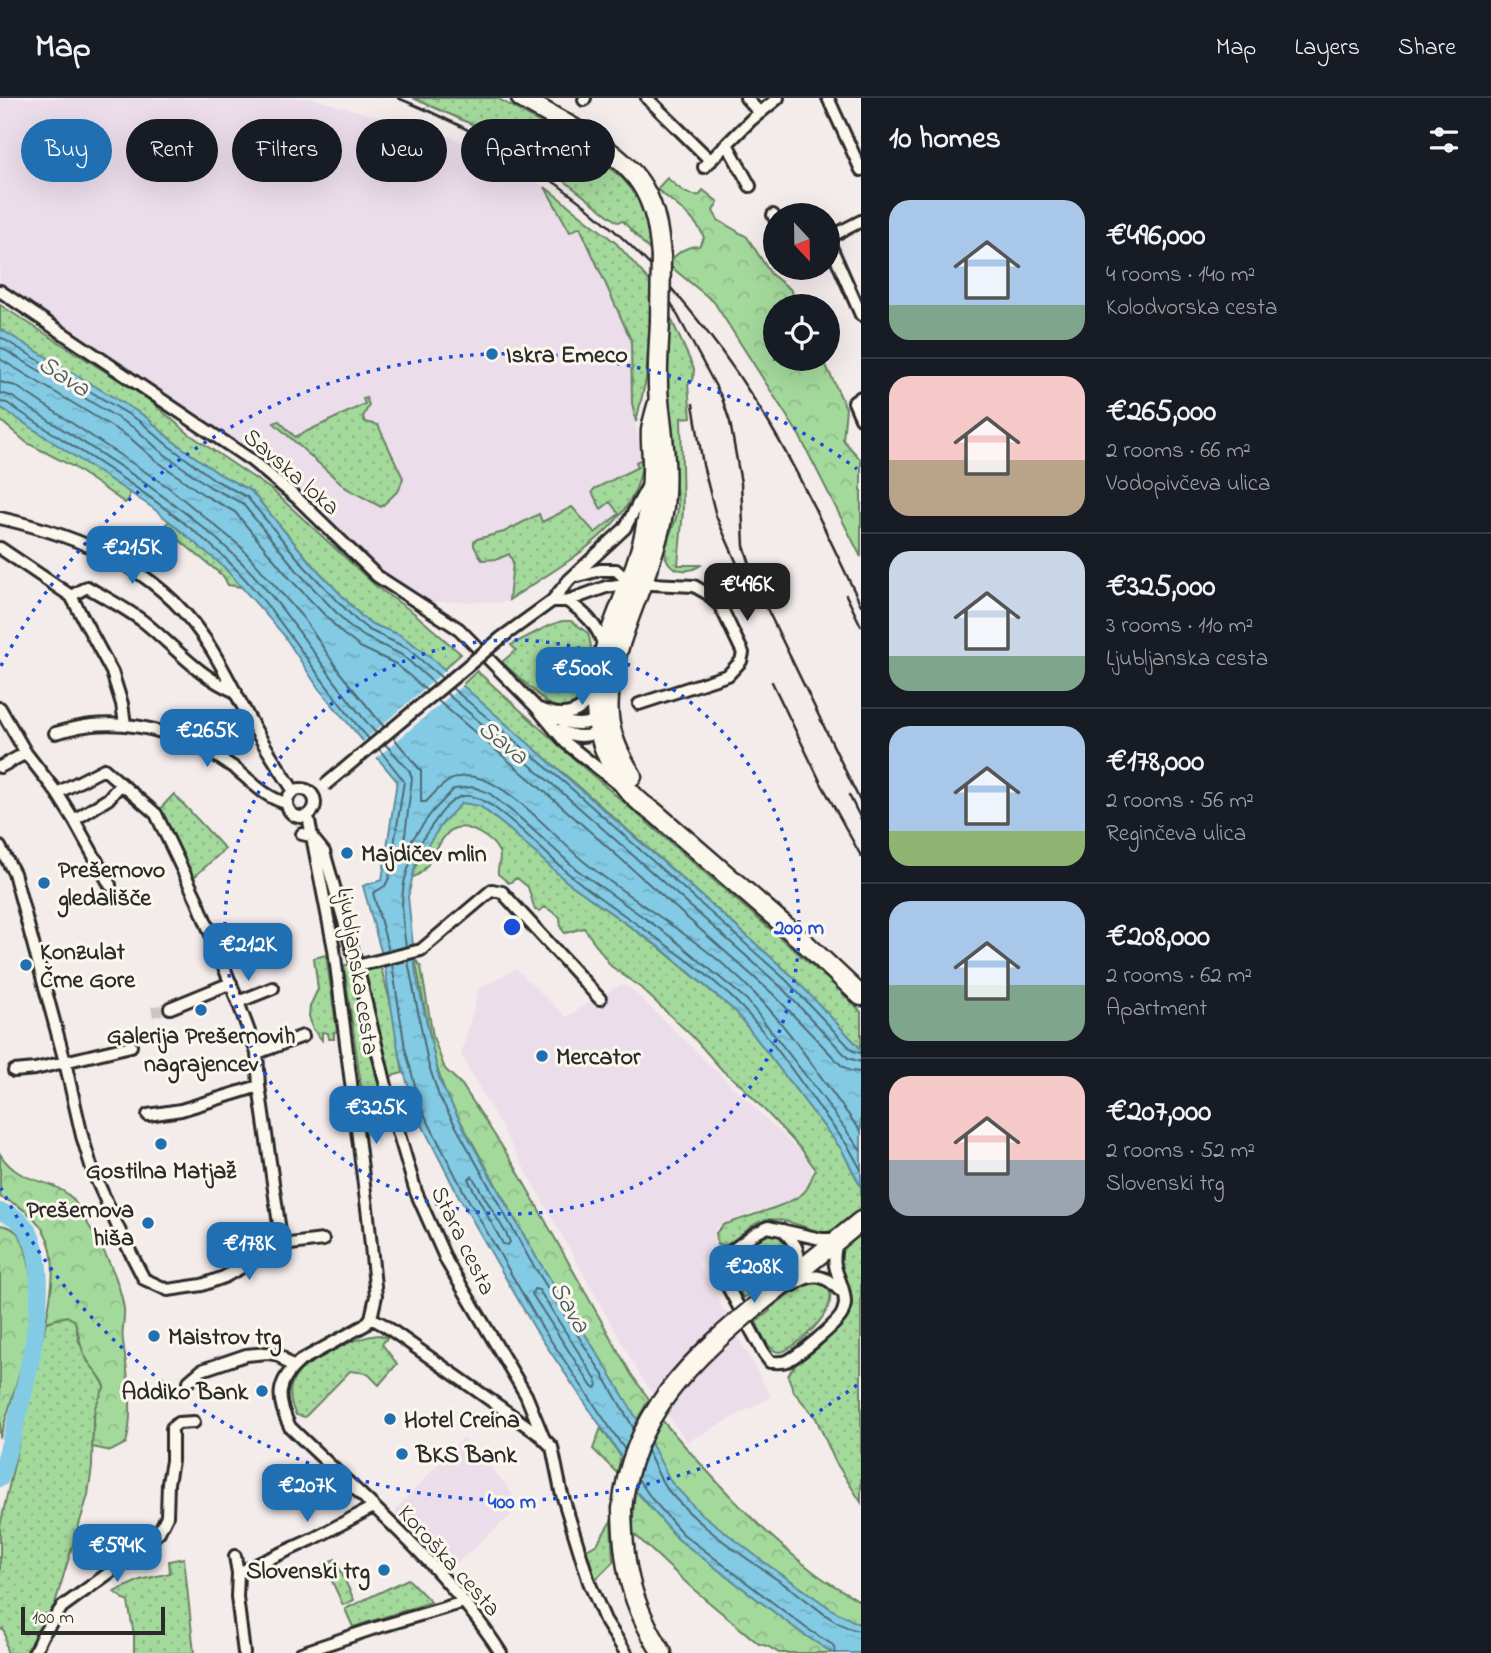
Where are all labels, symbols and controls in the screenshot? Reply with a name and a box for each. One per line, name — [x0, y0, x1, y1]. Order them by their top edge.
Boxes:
text: Map — [35, 24, 91, 72]
text: Map — [1216, 31, 1256, 66]
text: Layers — [1294, 31, 1360, 66]
text: Share — [1398, 31, 1456, 66]
text: 10 homes — [889, 118, 1001, 162]
chip: Buy — [21, 119, 112, 182]
chip: Rent — [126, 119, 218, 182]
chip: Filters — [232, 119, 342, 182]
chip: New — [356, 119, 447, 182]
chip: Apartment — [461, 119, 615, 182]
icon: filters — [1425, 121, 1463, 159]
north arrow — [763, 203, 840, 280]
map controls — [763, 203, 840, 371]
text: €496,000 — [1106, 215, 1206, 259]
icon: home — [945, 228, 1029, 312]
text: 4 rooms · 140 m² — [1106, 259, 1255, 292]
text: Kolodvorska cesta — [1106, 292, 1277, 325]
button: locate — [763, 294, 840, 371]
place label: Iskra Emeco — [506, 339, 628, 374]
marker: Iskra Emeco — [484, 346, 500, 362]
water label: Sava — [30, 347, 98, 409]
text: €265,000 — [1106, 391, 1216, 435]
icon: home — [945, 404, 1029, 488]
street label: Savska loka — [234, 421, 347, 525]
text: 2 rooms · 66 m² — [1106, 435, 1251, 468]
text: Vodopivčeva ulica — [1106, 468, 1270, 501]
pin: €215K — [83, 526, 181, 586]
text: €215K — [102, 532, 162, 565]
pin: €496K — [698, 564, 796, 623]
text: €325,000 — [1106, 566, 1215, 610]
text: €496K — [720, 569, 774, 602]
icon: home — [945, 579, 1029, 663]
text: 3 rooms · 110 m² — [1106, 610, 1253, 643]
text: Ljubljanska cesta — [1106, 643, 1268, 676]
pin: €500K — [533, 648, 631, 707]
text: €500K — [552, 653, 612, 686]
pin: €265K — [158, 710, 256, 769]
water label: Sava — [469, 711, 536, 776]
text: €265K — [176, 715, 238, 748]
text: €178,000 — [1106, 741, 1204, 785]
icon: home — [945, 754, 1029, 838]
text: 2 rooms · 56 m² — [1106, 785, 1254, 818]
text: Reginčeva ulica — [1106, 818, 1246, 851]
place label: Majdičev mlin — [361, 838, 487, 873]
marker: Majdičev mlin — [339, 845, 355, 861]
place label: Prešernovo gledališče — [57, 854, 165, 918]
marker: Prešernovo gledališče — [36, 875, 52, 891]
street label: Ljubljanska cesta — [326, 885, 387, 1058]
text: 200 m — [773, 914, 824, 944]
centre of rings — [500, 915, 524, 939]
text: €208,000 — [1106, 916, 1210, 960]
pin: €212K — [199, 924, 297, 983]
text: €212K — [219, 929, 277, 962]
icon: home — [945, 929, 1029, 1013]
place label: Konzulat Črne Gore — [40, 936, 136, 999]
marker: Konzulat Črne Gore — [18, 957, 34, 973]
text: 2 rooms · 62 m² — [1106, 960, 1252, 993]
text: Apartment — [1106, 993, 1207, 1026]
marker: Galerija Prešernovih nagrajencev — [193, 1002, 209, 1018]
place label: Galerija Prešernovih nagrajencev — [107, 1020, 295, 1084]
place label: Mercator — [556, 1041, 641, 1076]
marker: Mercator — [534, 1048, 550, 1064]
pin: €325K — [327, 1086, 425, 1146]
text: €207,000 — [1106, 1091, 1211, 1135]
text: €325K — [345, 1092, 407, 1125]
icon: home — [945, 1104, 1029, 1188]
text: 2 rooms · 52 m² — [1106, 1135, 1255, 1168]
marker: Gostilna Matjaž — [153, 1136, 169, 1152]
place label: Gostilna Matjaž — [86, 1155, 237, 1190]
text: Slovenski trg — [1106, 1168, 1225, 1201]
street label: Stara cesta — [420, 1181, 503, 1302]
place label: Prešernova hiša — [26, 1194, 134, 1257]
marker: Prešernova hiša — [140, 1215, 156, 1231]
pin: €178K — [200, 1222, 298, 1282]
text: €178K — [223, 1228, 275, 1261]
pin: €208K — [705, 1246, 803, 1305]
text: €208K — [725, 1251, 783, 1284]
water label: Sava — [538, 1274, 599, 1342]
place label: Maistrov trg — [168, 1321, 282, 1357]
marker: Maistrov trg — [146, 1328, 162, 1344]
place label: Addiko Bank — [121, 1376, 248, 1411]
marker: Addiko Bank — [254, 1383, 270, 1399]
place label: Hotel Creina — [404, 1404, 520, 1439]
marker: Hotel Creina — [382, 1411, 398, 1427]
place label: BKS Bank — [415, 1439, 517, 1474]
marker: BKS Bank — [394, 1446, 410, 1462]
pin: €207K — [258, 1464, 356, 1524]
text: €207K — [278, 1470, 336, 1503]
text: 400 m — [488, 1488, 536, 1518]
street label: Koroška cesta — [388, 1498, 508, 1626]
pin: €594K — [68, 1524, 166, 1584]
text: €594K — [89, 1530, 145, 1563]
place label: Slovenski trg — [246, 1555, 370, 1591]
marker: Slovenski trg — [376, 1562, 392, 1578]
scale bar — [21, 1604, 164, 1636]
text: 100 m — [32, 1605, 74, 1632]

